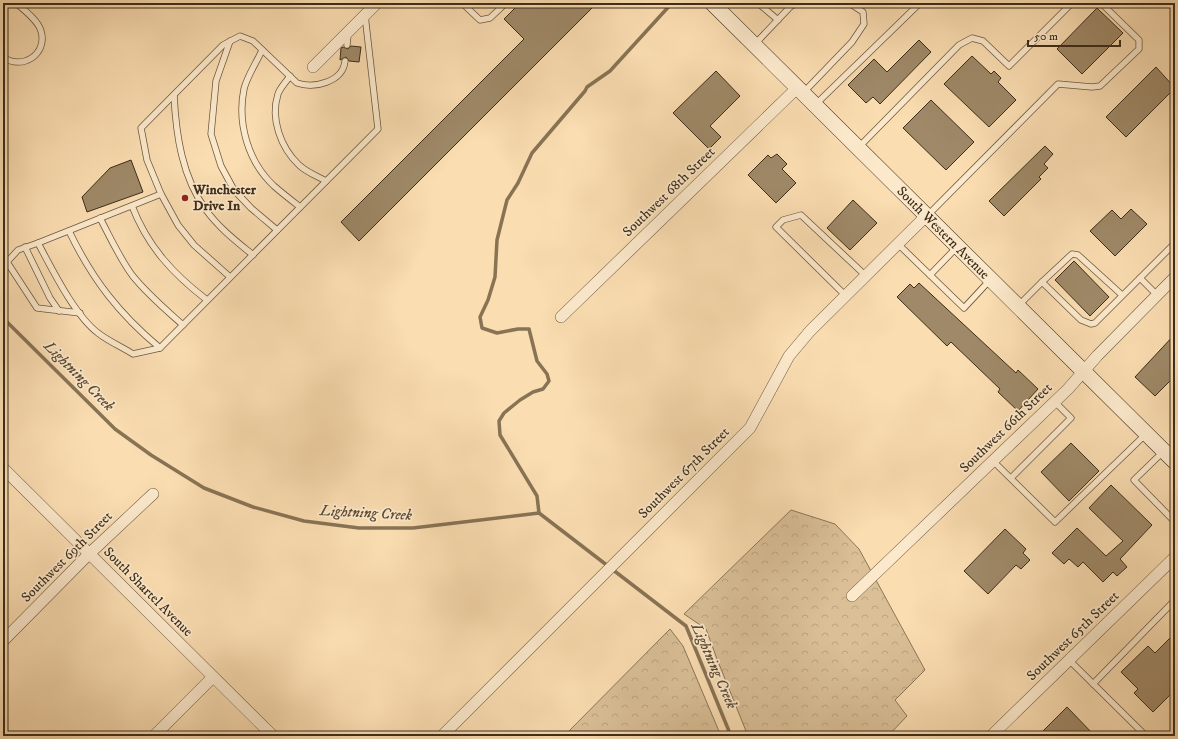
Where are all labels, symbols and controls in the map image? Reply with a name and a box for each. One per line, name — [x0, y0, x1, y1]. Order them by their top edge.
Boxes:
scale bar — [1028, 22, 1120, 48]
text: 50 m — [1034, 29, 1058, 44]
street label: Southwest 68th Street — [619, 143, 719, 241]
place label: Winchester Drive In — [192, 181, 257, 215]
street label: South Western Avenue — [893, 183, 994, 284]
marker: Winchester Drive In — [180, 193, 190, 203]
water label: Lightning Creek — [39, 336, 119, 416]
street label: Southwest 66th Street — [956, 379, 1057, 477]
street label: Southwest 67th Street — [634, 423, 734, 523]
water label: Lightning Creek — [319, 501, 413, 525]
street label: Southwest 69th Street — [18, 507, 117, 606]
street label: South Shartel Avenue — [99, 543, 197, 641]
street label: Southwest 65th Street — [1023, 587, 1123, 685]
water label: Lightning Creek — [686, 619, 742, 713]

